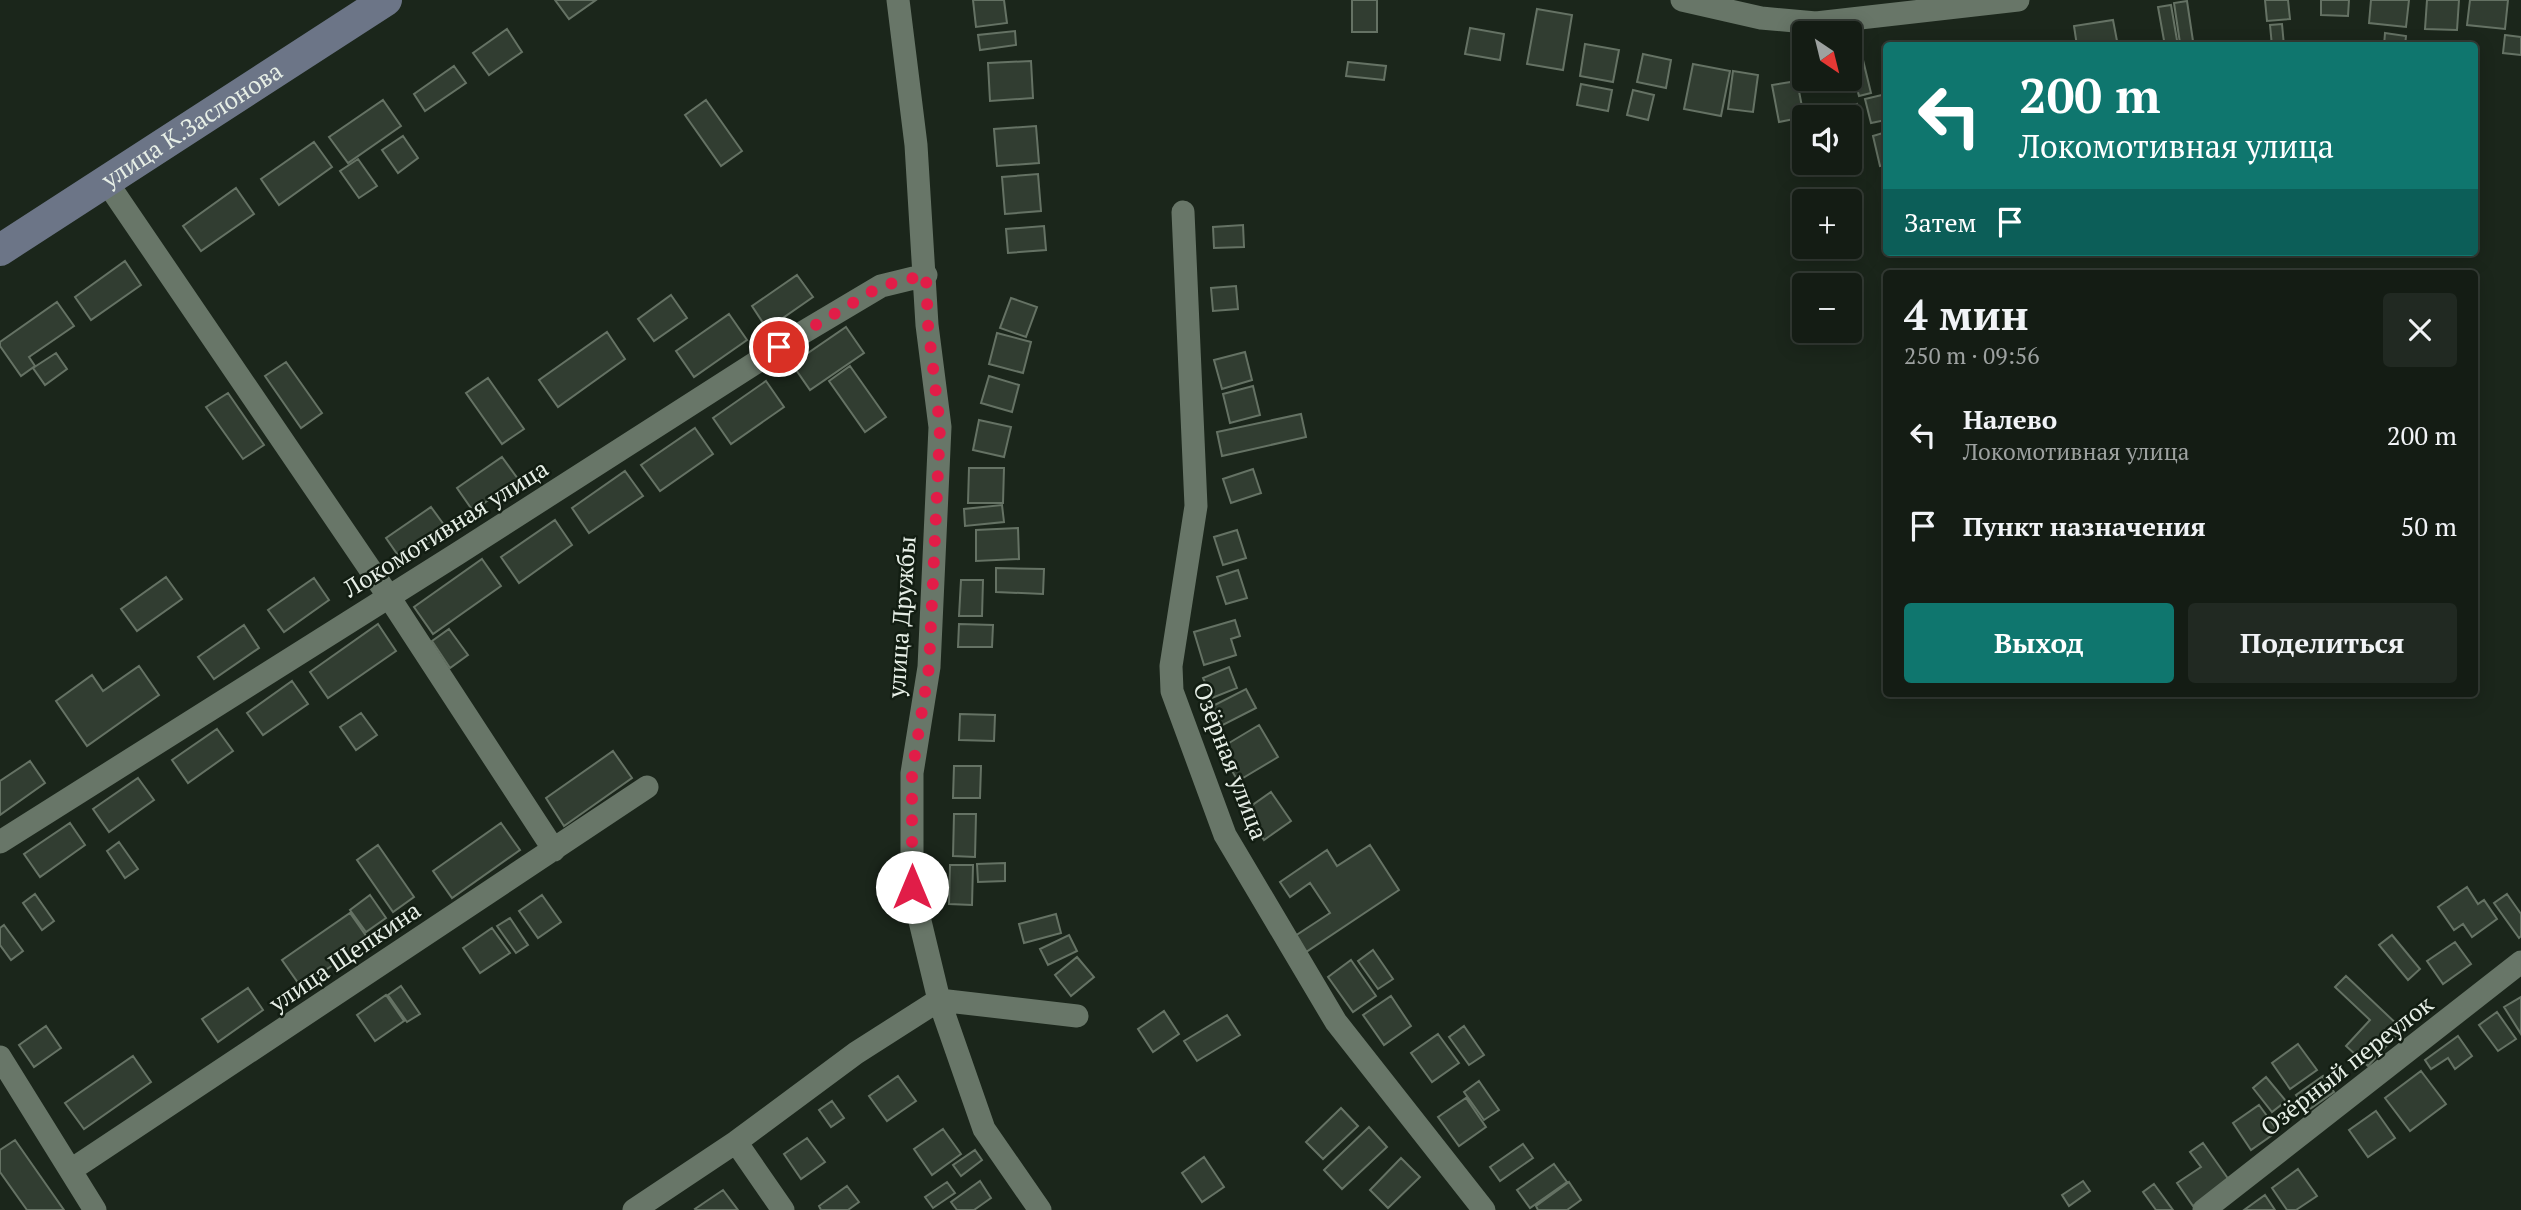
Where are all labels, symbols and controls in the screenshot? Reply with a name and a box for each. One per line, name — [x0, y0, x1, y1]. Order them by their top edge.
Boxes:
north arrow — [1792, 21, 1862, 91]
map controls — [1792, 21, 1862, 343]
street label: улица К.Заслонова — [94, 54, 288, 196]
text: 200 m — [2019, 62, 2161, 127]
icon: left — [1904, 70, 1995, 161]
button: sound — [1792, 105, 1862, 175]
text: Локомотивная улица — [2019, 125, 2334, 167]
button: + — [1792, 189, 1862, 259]
icon: arrive — [1991, 203, 2029, 241]
text: Затем — [1904, 205, 1977, 239]
button: − — [1792, 273, 1862, 343]
text: 4 мин — [1904, 286, 2029, 342]
button: close — [2383, 293, 2457, 367]
pin — [749, 317, 809, 377]
icon: arrive — [760, 328, 798, 366]
text: 250 m · 09:56 — [1904, 340, 2039, 371]
text: Налево — [1963, 402, 2057, 436]
icon: left — [1904, 416, 1942, 454]
text: 200 m — [2387, 418, 2457, 452]
text: Локомотивная улица — [1963, 436, 2189, 467]
street label: Локомотивная улица — [336, 452, 554, 605]
icon: arrive — [1904, 507, 1942, 545]
text: Пункт назначения — [1963, 509, 2206, 543]
text: 50 m — [2401, 509, 2457, 543]
street label: улица Дружбы — [879, 535, 923, 700]
button: Выход — [1904, 603, 2174, 683]
button: Поделиться — [2188, 603, 2457, 683]
street label: Озёрная улица — [1186, 677, 1276, 844]
position arrow — [875, 850, 949, 924]
street label: улица Щепкина — [262, 894, 426, 1019]
street label: Озёрный переулок — [2254, 988, 2439, 1143]

